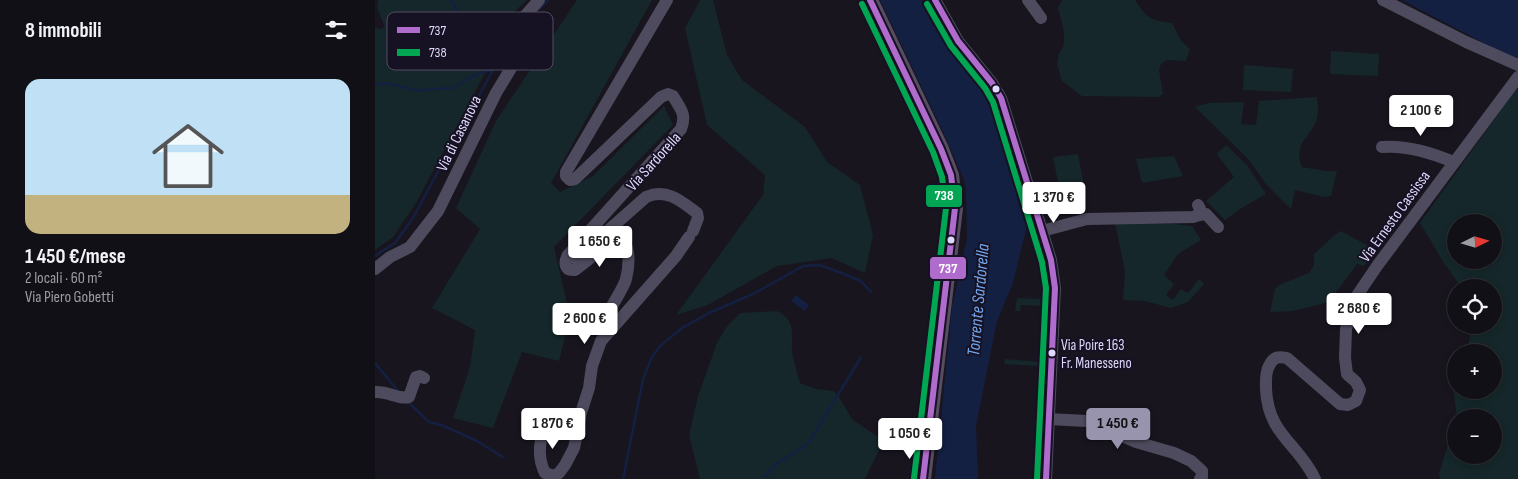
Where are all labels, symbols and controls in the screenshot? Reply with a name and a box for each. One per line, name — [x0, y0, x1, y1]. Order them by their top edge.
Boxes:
legend — [387, 12, 553, 70]
icon: filters — [322, 16, 350, 44]
text: 8 immobili — [25, 18, 102, 43]
text: 737 — [429, 22, 446, 39]
text: 738 — [429, 44, 447, 61]
unlabelled marker — [991, 84, 1001, 94]
street label: Via di Casanova — [433, 93, 486, 175]
pin: 2 100 € — [1375, 94, 1467, 137]
text: 2 100 € — [1400, 101, 1442, 120]
icon: home — [143, 111, 233, 201]
street label: Via Sardorella — [623, 129, 685, 195]
street label: Via Ernesto Cassissa — [1356, 167, 1435, 266]
pin: 1 370 € — [1008, 182, 1100, 224]
line badge: 738 — [925, 184, 963, 208]
text: 738 — [935, 187, 954, 204]
text: 1 370 € — [1033, 188, 1075, 207]
north arrow — [1447, 214, 1503, 269]
map controls — [1447, 214, 1502, 464]
pin: 1 650 € — [554, 226, 646, 268]
text: 1 650 € — [579, 232, 621, 251]
unlabelled marker — [946, 235, 956, 245]
water label: Torrente Sardorella — [963, 242, 994, 357]
text: 1 450 €/mese — [25, 244, 126, 269]
line badge: 737 — [929, 256, 967, 280]
text: 737 — [939, 260, 958, 277]
text: 2 locali · 60 m² — [25, 269, 103, 288]
button: locate — [1447, 279, 1502, 334]
text: Via Piero Gobetti — [25, 288, 114, 307]
pin: 2 680 € — [1313, 292, 1405, 335]
text: 2 680 € — [1338, 299, 1380, 318]
pin: 2 600 € — [539, 302, 631, 345]
text: 2 600 € — [564, 309, 606, 328]
place label: Via Poire 163 Fr. Manesseno — [1061, 336, 1132, 373]
button: + — [1447, 344, 1502, 399]
marker: Via Poire 163 Fr. Manesseno — [1047, 348, 1057, 358]
pin: 1 870 € — [507, 408, 599, 450]
pin: 1 450 € — [1072, 408, 1164, 450]
button: − — [1447, 409, 1502, 464]
text: 1 870 € — [532, 414, 574, 433]
text: 1 450 € — [1097, 414, 1139, 433]
pin: 1 050 € — [864, 418, 956, 460]
text: 1 050 € — [889, 424, 931, 443]

